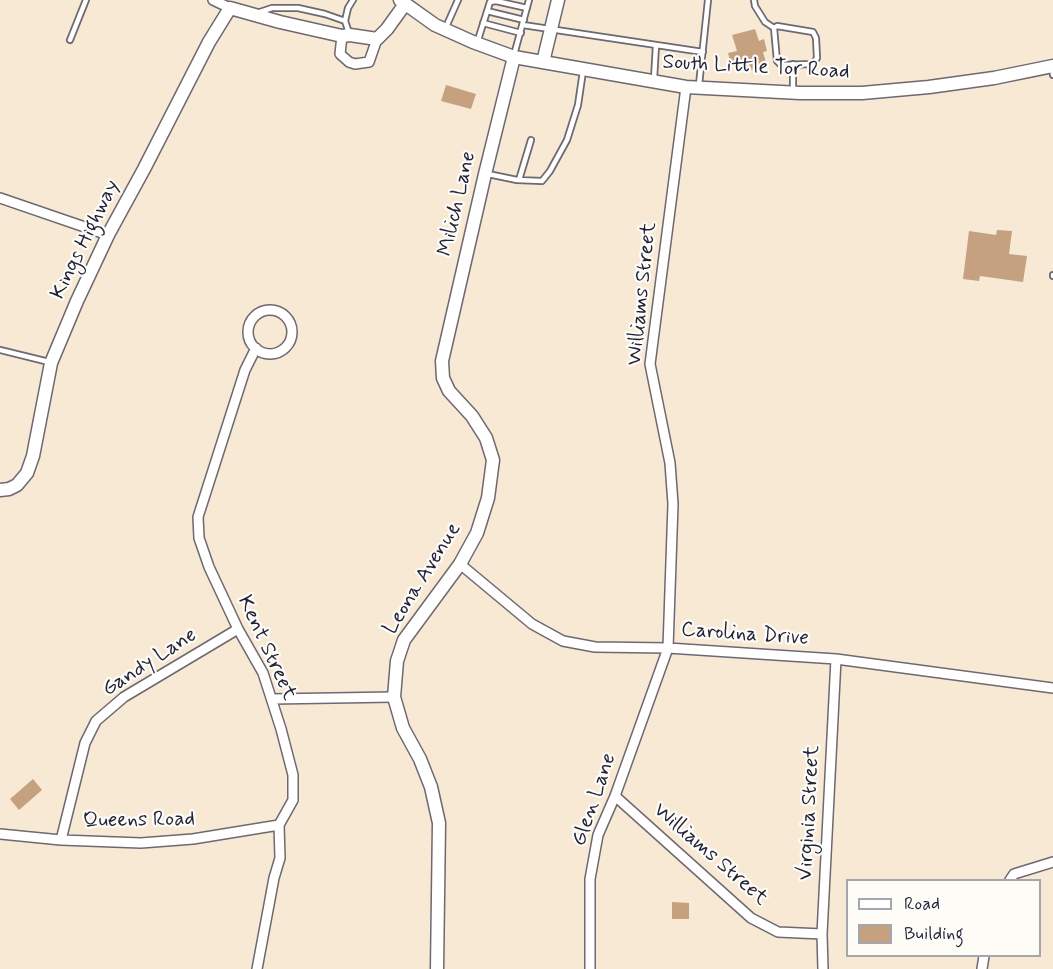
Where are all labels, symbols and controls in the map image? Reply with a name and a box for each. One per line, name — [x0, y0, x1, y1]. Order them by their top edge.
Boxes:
street label: South Little Tor Road — [662, 51, 850, 85]
street label: Milich Lane — [434, 149, 482, 259]
street label: Kings Highway — [46, 176, 126, 304]
street label: Williams Street — [623, 221, 663, 367]
street label: Leona Avenue — [379, 518, 467, 640]
street label: Kent Street — [231, 592, 301, 704]
street label: Carolina Drive — [680, 618, 810, 652]
street label: Gandy Lane — [98, 623, 202, 703]
street label: Virginia Street — [794, 745, 826, 881]
street label: Glen Lane — [567, 750, 623, 850]
street label: Williams Street — [647, 798, 773, 912]
street label: Queens Road — [83, 807, 195, 835]
legend — [846, 879, 1041, 957]
text: Road — [904, 892, 940, 916]
text: Building — [904, 922, 964, 946]

